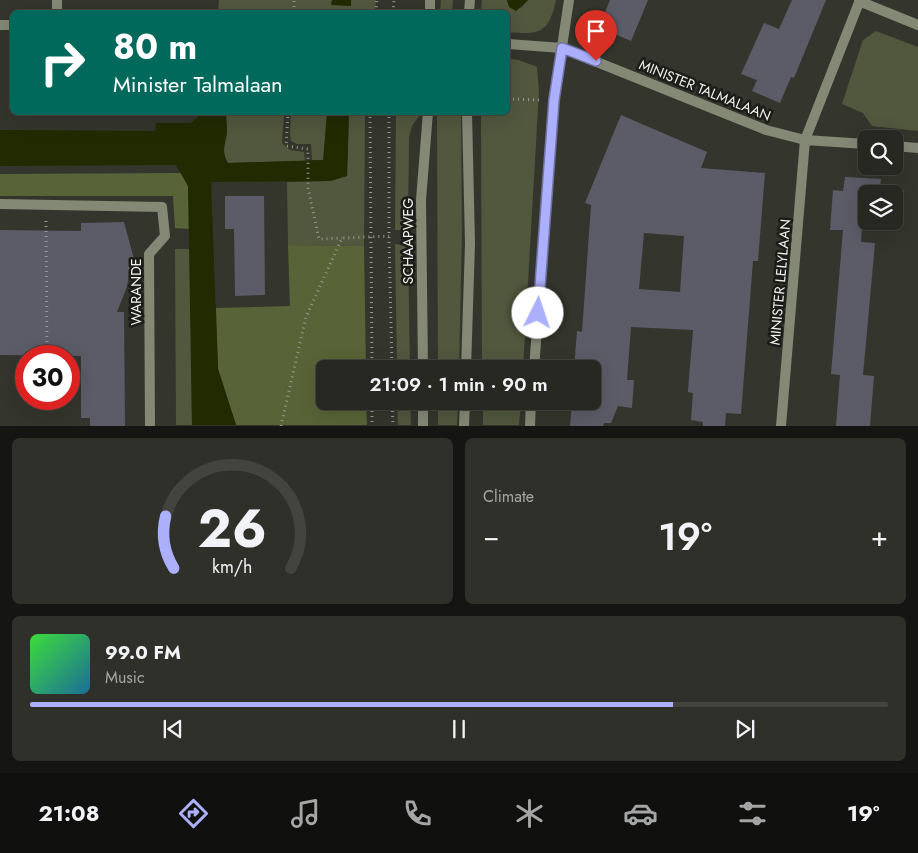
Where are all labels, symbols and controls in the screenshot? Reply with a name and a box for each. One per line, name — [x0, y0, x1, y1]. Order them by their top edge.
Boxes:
pin — [575, 10, 617, 61]
icon: arrive — [582, 17, 610, 45]
text: 80 m — [113, 22, 197, 72]
icon: right — [30, 30, 95, 95]
street label: MINISTER TALMALAAN — [636, 54, 774, 126]
text: Minister Talmalaan — [113, 68, 283, 100]
map controls — [858, 130, 903, 230]
button: search — [858, 130, 903, 175]
button: layers — [858, 185, 903, 230]
street label: SCHAAPWEG — [398, 198, 418, 284]
street label: MINISTER LELYLAAN — [765, 218, 795, 346]
street label: WARANDE — [126, 259, 146, 325]
position arrow — [511, 286, 563, 338]
speed limit sign: 30 — [15, 345, 80, 410]
text: 21:09 · 1 min · 90 m — [370, 371, 548, 398]
text: Climate — [483, 485, 534, 508]
text: 26 — [198, 491, 267, 567]
text: 19° — [658, 509, 712, 564]
text: − — [483, 516, 500, 557]
text: + — [871, 516, 888, 557]
text: km/h — [212, 554, 253, 580]
text: 99.0 FM — [105, 639, 181, 666]
text: Music — [105, 666, 145, 689]
icon: previous — [159, 715, 187, 743]
icon: pause — [445, 715, 473, 743]
icon: next — [731, 715, 759, 743]
icon: directions — [176, 796, 211, 831]
icon: music — [288, 796, 323, 831]
icon: phone — [400, 796, 435, 831]
icon: climate — [512, 796, 547, 831]
icon: car — [623, 796, 658, 831]
icon: filters — [735, 796, 770, 831]
text: 21:08 — [38, 797, 99, 829]
text: 19° — [847, 797, 880, 829]

